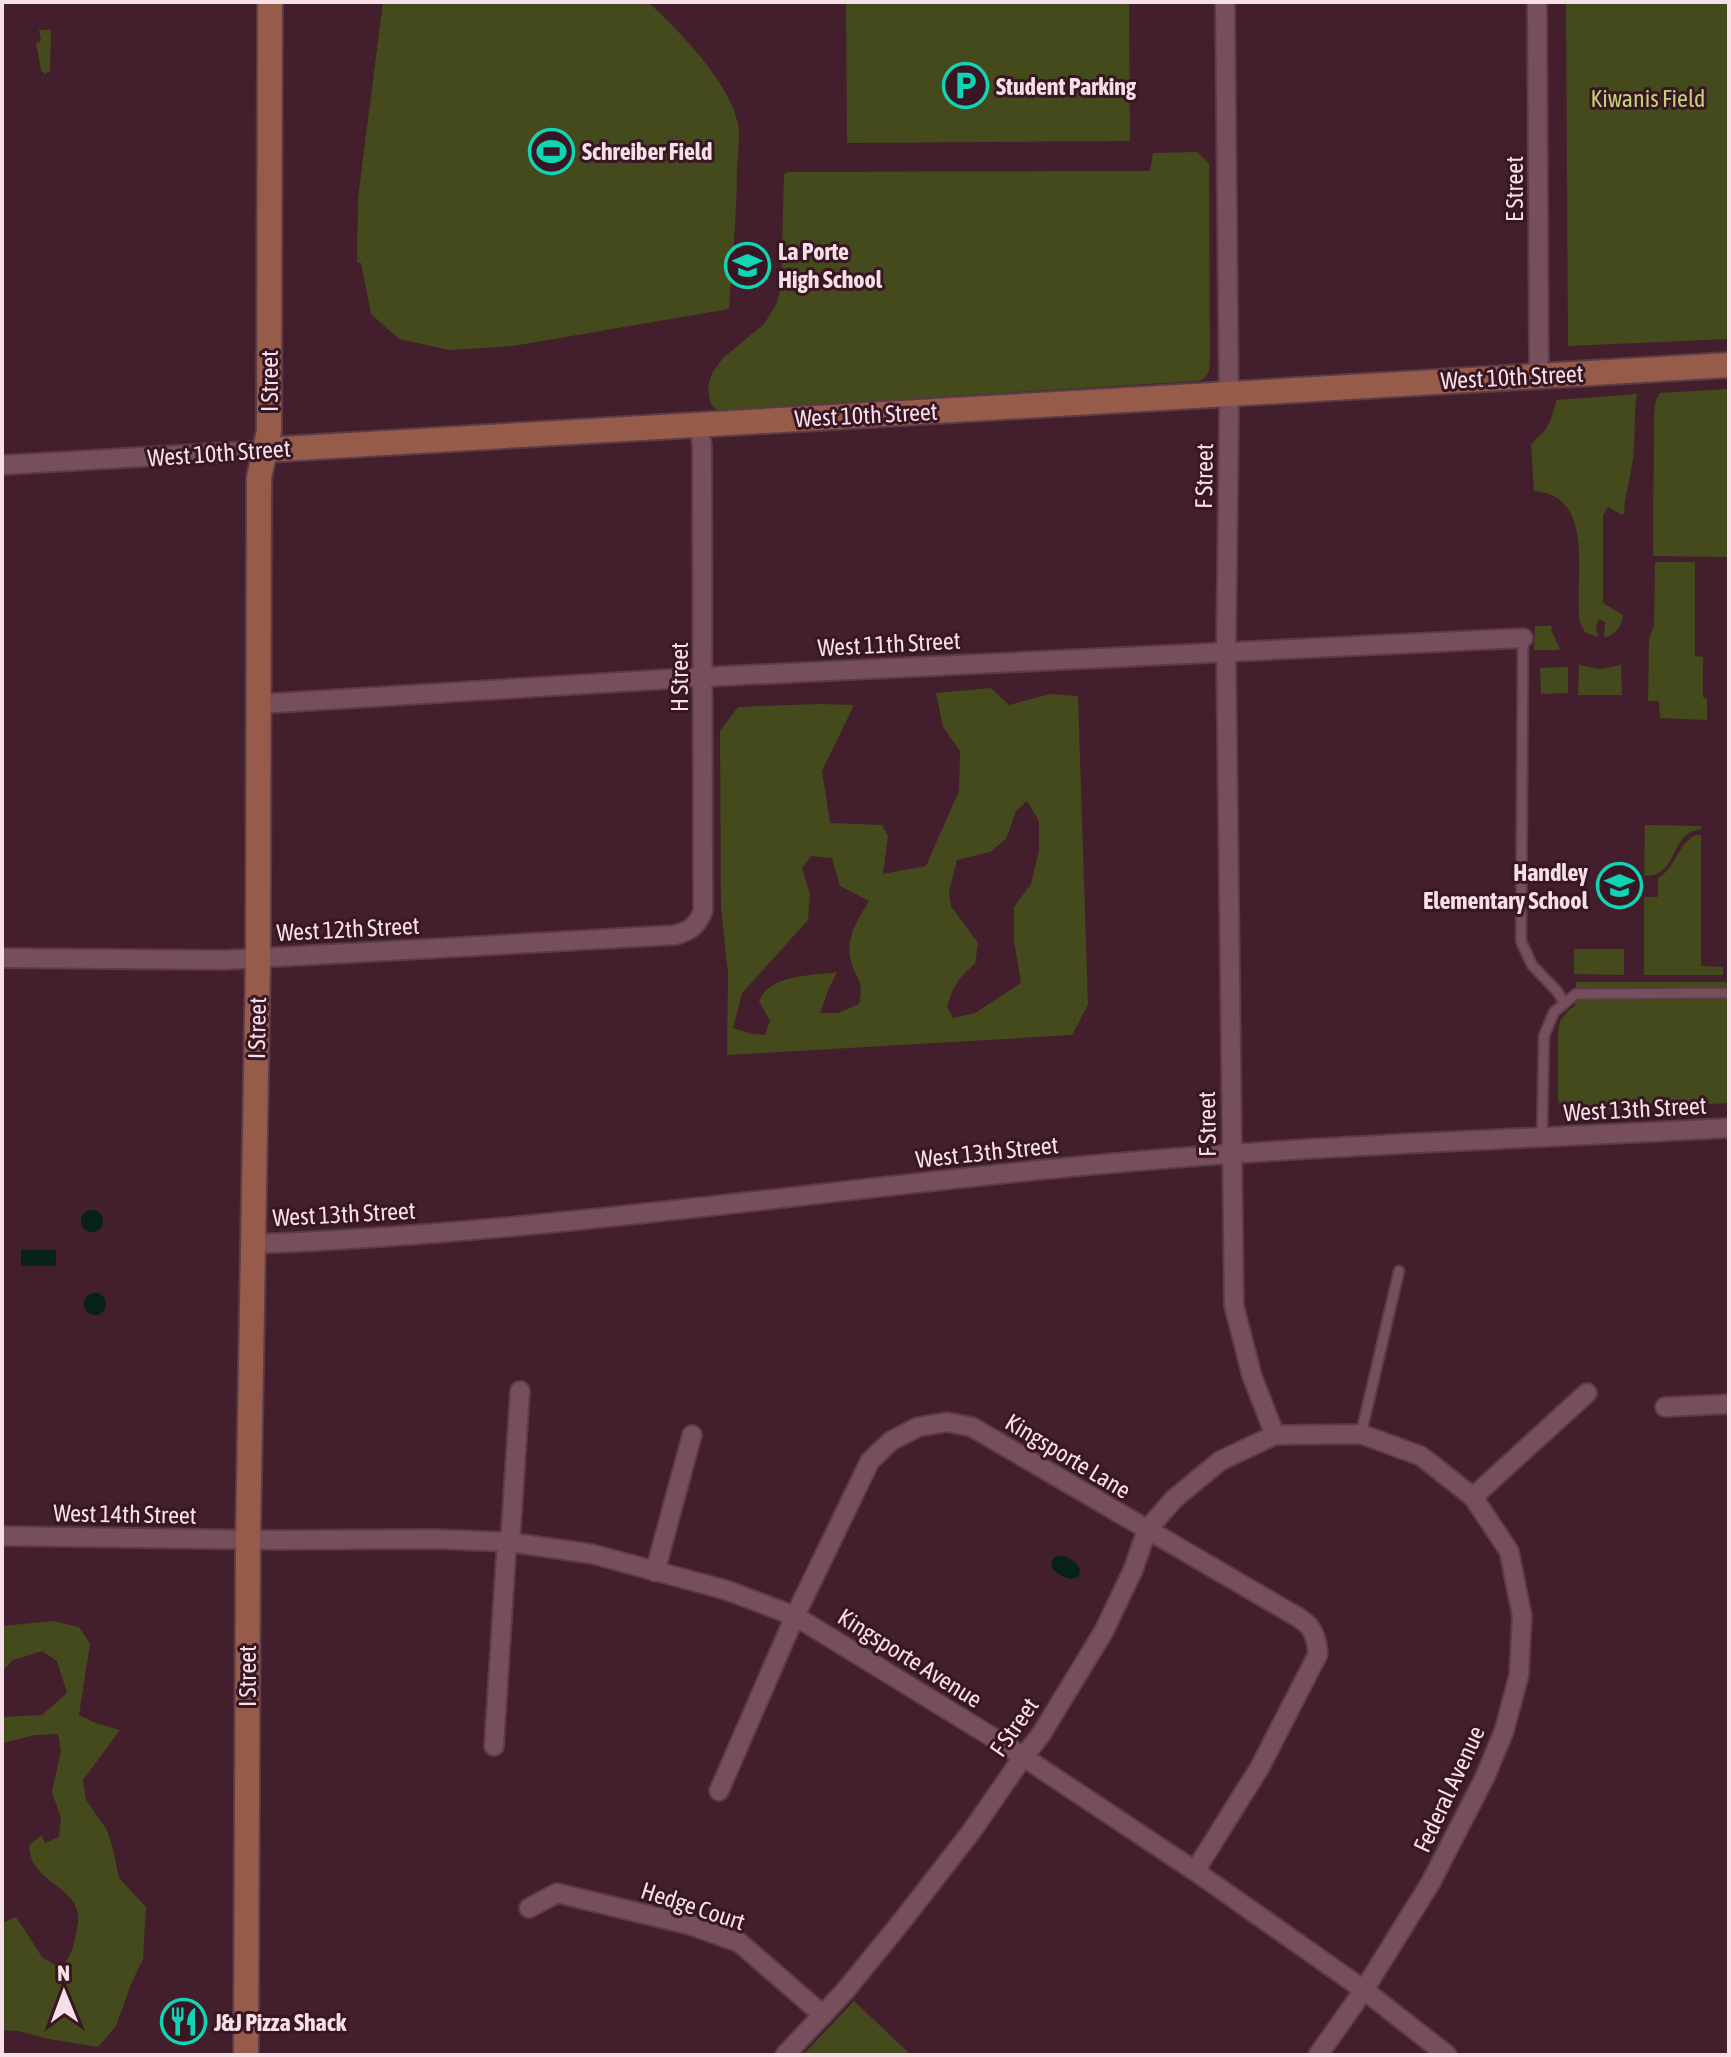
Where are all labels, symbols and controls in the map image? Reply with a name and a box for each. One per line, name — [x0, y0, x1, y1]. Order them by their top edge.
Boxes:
parking icon: Student Parking — [941, 62, 989, 110]
place label: Student Parking — [996, 73, 1137, 100]
park label: Kiwanis Field — [1590, 85, 1706, 112]
sports icon: Schreiber Field — [527, 127, 575, 175]
place label: Schreiber Field — [582, 138, 712, 165]
street label: E Street — [1501, 156, 1528, 222]
place label: La Porte High School — [778, 238, 883, 293]
school or university icon: La Porte High School — [723, 241, 771, 289]
street label: I Street — [256, 350, 283, 412]
street label: West 10th Street — [1440, 360, 1584, 394]
street label: West 10th Street — [794, 398, 938, 432]
street label: West 10th Street — [147, 435, 292, 471]
street label: F Street — [1190, 443, 1218, 509]
street label: West 11th Street — [817, 627, 961, 661]
street label: H Street — [666, 642, 693, 712]
place label: Handley Elementary School — [1423, 859, 1589, 914]
school or university icon: Handley Elementary School — [1595, 862, 1643, 910]
street label: West 12th Street — [276, 912, 420, 946]
street label: I Street — [243, 997, 271, 1059]
street label: F Street — [1193, 1091, 1221, 1157]
street label: West 13th Street — [1563, 1092, 1707, 1126]
street label: West 13th Street — [914, 1131, 1060, 1173]
street label: West 13th Street — [272, 1197, 416, 1231]
street label: Kingsporte Lane — [1001, 1408, 1135, 1504]
street label: West 14th Street — [53, 1499, 197, 1529]
street label: Kingsporte Avenue — [833, 1603, 987, 1713]
street label: I Street — [234, 1645, 261, 1707]
street label: F Street — [984, 1692, 1044, 1762]
street label: Federal Avenue — [1408, 1722, 1490, 1856]
street label: Hedge Court — [638, 1877, 748, 1935]
north arrow — [24, 1953, 104, 2033]
text: N — [57, 1960, 70, 1986]
restaurant icon: J&J Pizza Shack — [159, 1998, 207, 2046]
place label: J&J Pizza Shack — [213, 2009, 347, 2036]

